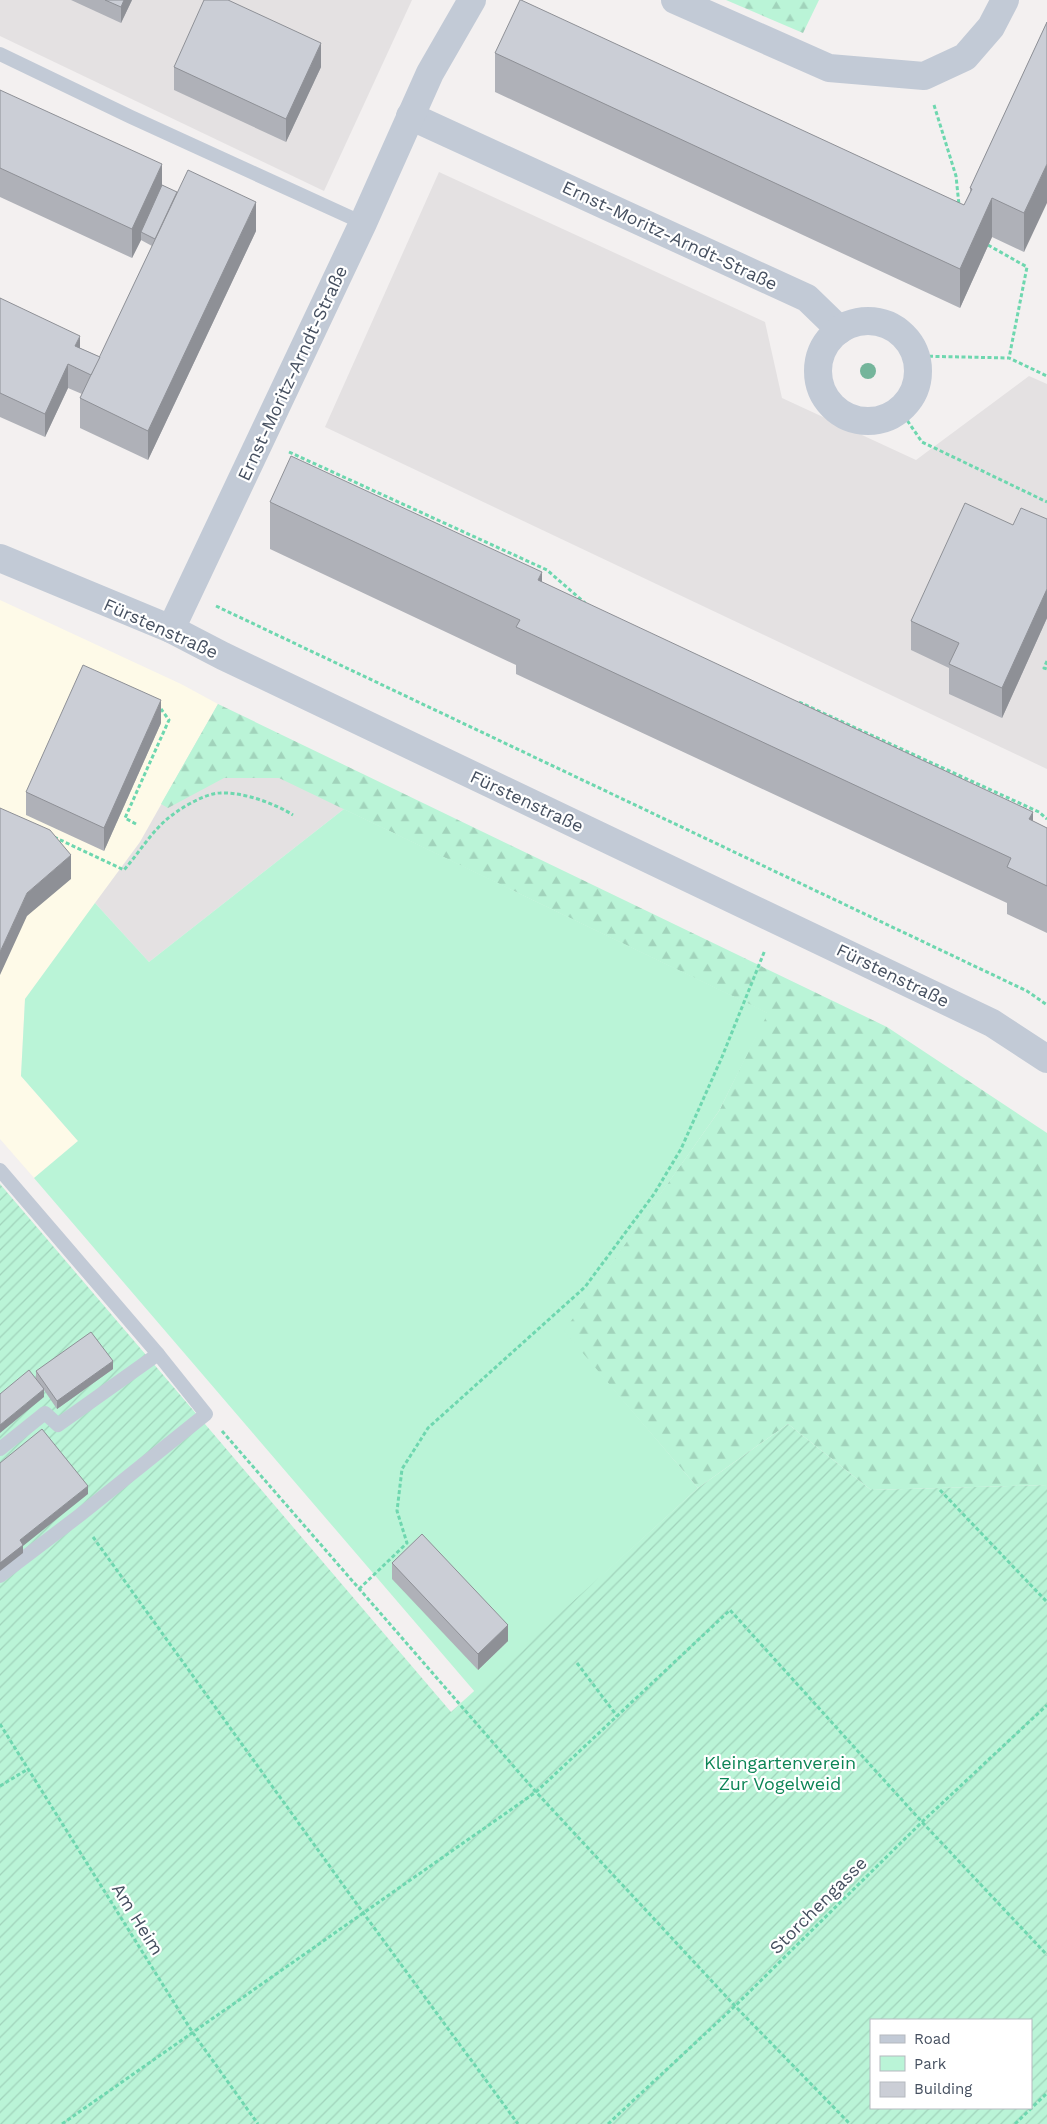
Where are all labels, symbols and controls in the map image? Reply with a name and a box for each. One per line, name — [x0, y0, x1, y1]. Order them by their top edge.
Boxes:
street label: Ernst-Moritz-Arndt-Straße — [559, 176, 781, 294]
street label: Ernst-Moritz-Arndt-Straße — [233, 262, 351, 484]
street label: Fürstenstraße — [101, 593, 221, 663]
street label: Fürstenstraße — [467, 766, 587, 836]
street label: Fürstenstraße — [833, 939, 953, 1011]
park label: Kleingartenverein Zur Vogelweid — [704, 1752, 856, 1794]
street label: Storchengasse — [765, 1852, 871, 1958]
street label: Am Heim — [108, 1879, 168, 1959]
legend — [870, 2019, 1032, 2109]
text: Road — [914, 2030, 951, 2048]
text: Park — [914, 2055, 947, 2073]
text: Building — [914, 2080, 972, 2098]

